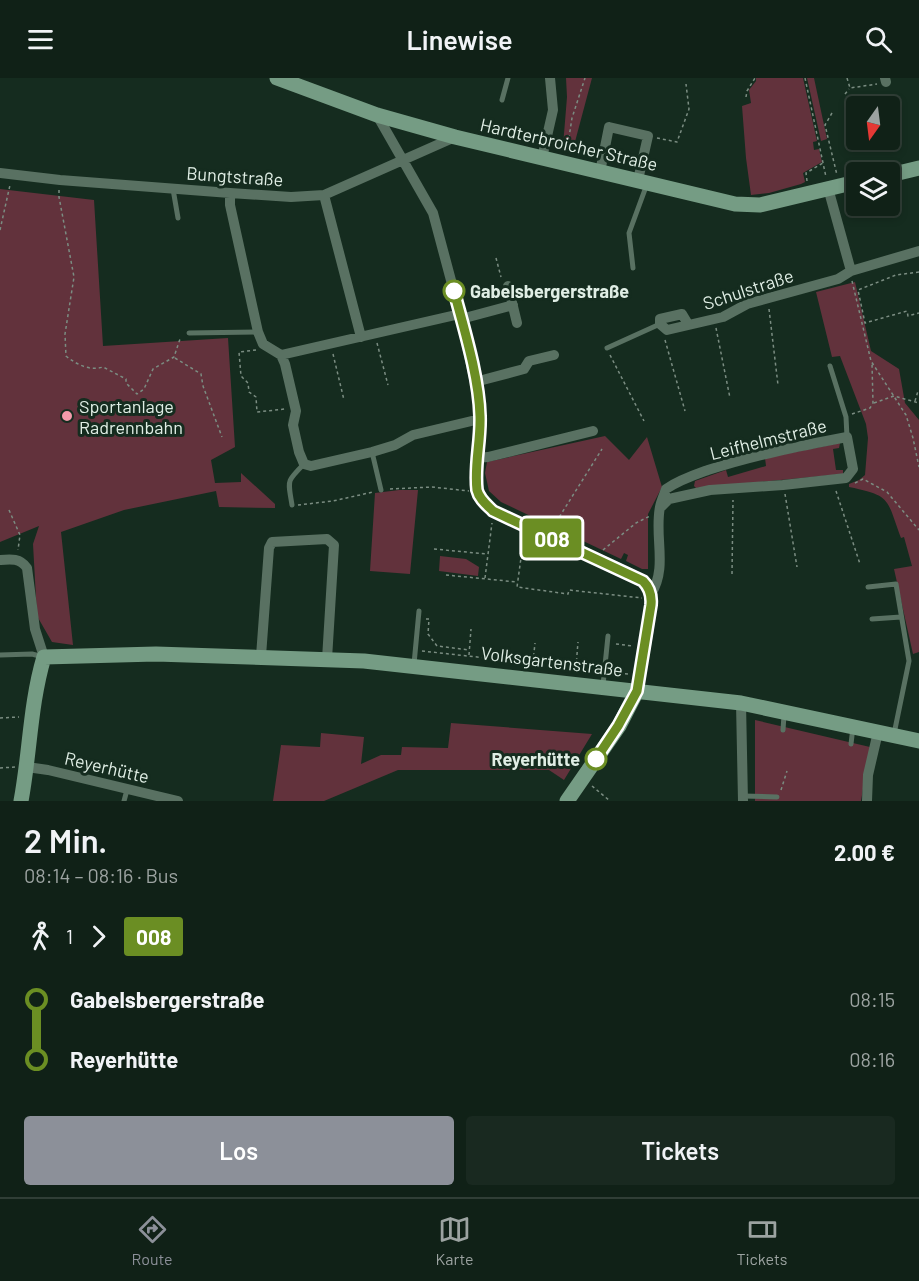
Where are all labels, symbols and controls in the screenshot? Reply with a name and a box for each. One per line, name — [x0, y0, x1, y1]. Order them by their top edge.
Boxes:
icon: menu — [24, 23, 57, 56]
text: Linewise — [406, 23, 513, 55]
icon: search — [862, 23, 895, 56]
north arrow — [846, 96, 900, 150]
map controls — [846, 96, 900, 216]
street label: Hardterbroicher Straße — [478, 113, 660, 175]
street label: Bungtstraße — [186, 162, 284, 190]
button: layers — [846, 162, 900, 216]
street label: Schulstraße — [700, 264, 796, 314]
marker: Gabelsbergerstraße — [443, 280, 465, 302]
place label: Gabelsbergerstraße — [470, 280, 629, 302]
place label: Sportanlage Radrennbahn — [79, 395, 183, 438]
marker: Sportanlage Radrennbahn — [60, 409, 74, 423]
street label: Leifhelmstraße — [707, 414, 829, 464]
line badge: 008 — [518, 518, 586, 558]
text: 008 — [534, 526, 570, 551]
street label: Volksgartenstraße — [480, 641, 624, 681]
street label: Reyerhütte — [62, 747, 152, 787]
place label: Reyerhütte — [491, 748, 580, 770]
marker: Reyerhütte — [585, 748, 607, 770]
text: 2 Min. — [24, 820, 107, 860]
text: 2.00 € — [834, 839, 895, 865]
text: 08:14 – 08:16 · Bus — [24, 863, 178, 887]
icon: walk — [24, 920, 57, 953]
icon: forward — [82, 920, 115, 953]
text: 1 — [66, 924, 73, 948]
text: 008 — [136, 924, 171, 949]
text: Gabelsbergerstraße — [70, 986, 265, 1012]
text: 08:15 — [849, 987, 895, 1011]
text: Reyerhütte — [70, 1046, 178, 1072]
text: 08:16 — [849, 1047, 895, 1071]
button: Los — [24, 1116, 454, 1185]
button: Tickets — [466, 1116, 895, 1185]
tab: Route — [131, 1213, 173, 1268]
tab: Karte — [436, 1213, 474, 1268]
tab: Tickets — [737, 1213, 788, 1268]

